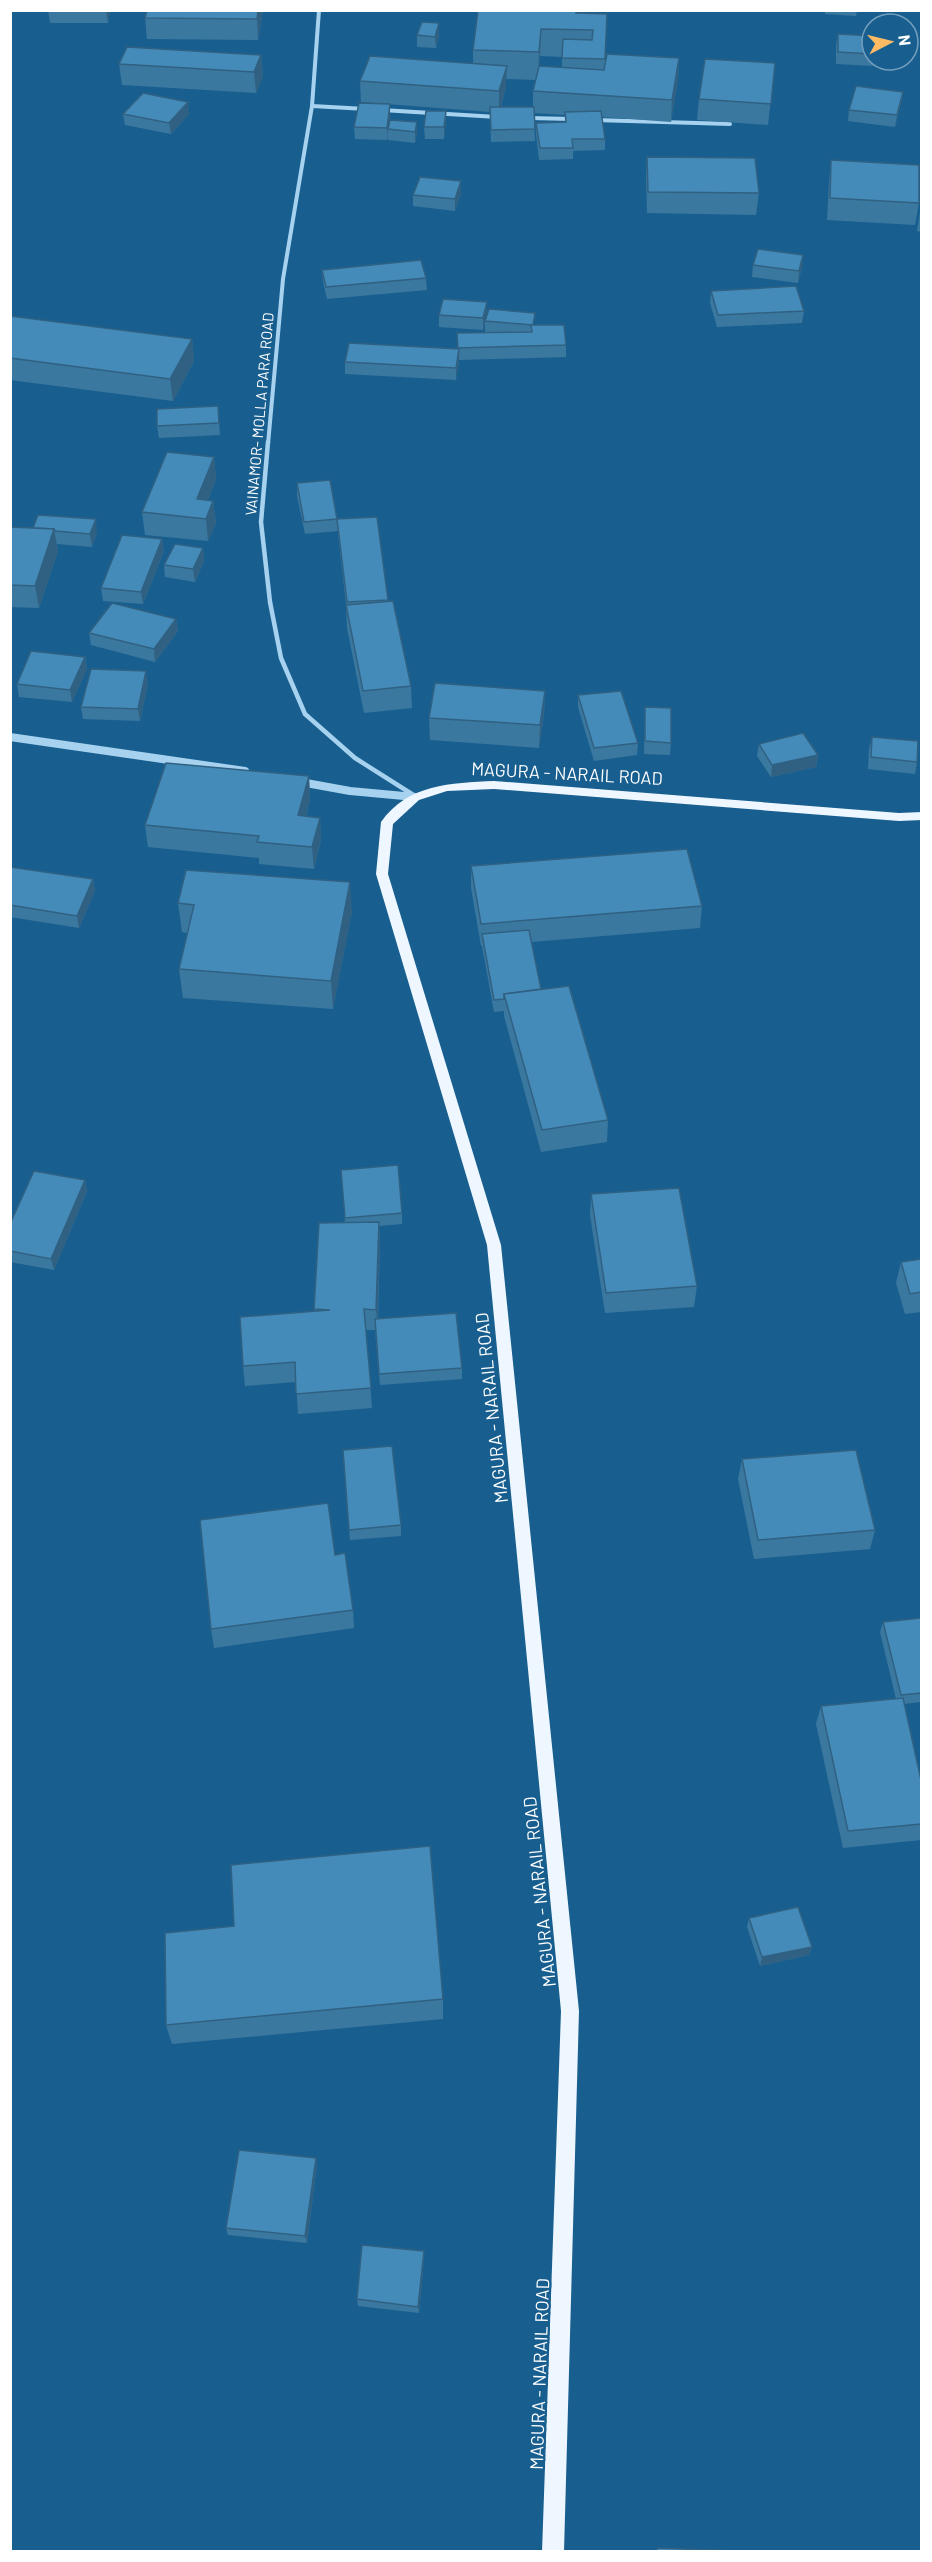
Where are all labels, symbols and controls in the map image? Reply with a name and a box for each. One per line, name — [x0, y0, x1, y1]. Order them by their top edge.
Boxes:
north arrow — [860, 12, 920, 72]
text: N — [895, 34, 915, 47]
street label: VAINAMOR- MOLLA PARA ROAD — [241, 312, 277, 516]
street label: MAGURA - NARAIL ROAD — [471, 757, 663, 789]
street label: MAGURA - NARAIL ROAD — [470, 1312, 512, 1504]
street label: MAGURA - NARAIL ROAD — [518, 1796, 560, 1988]
street label: MAGURA - NARAIL ROAD — [525, 2278, 553, 2470]

